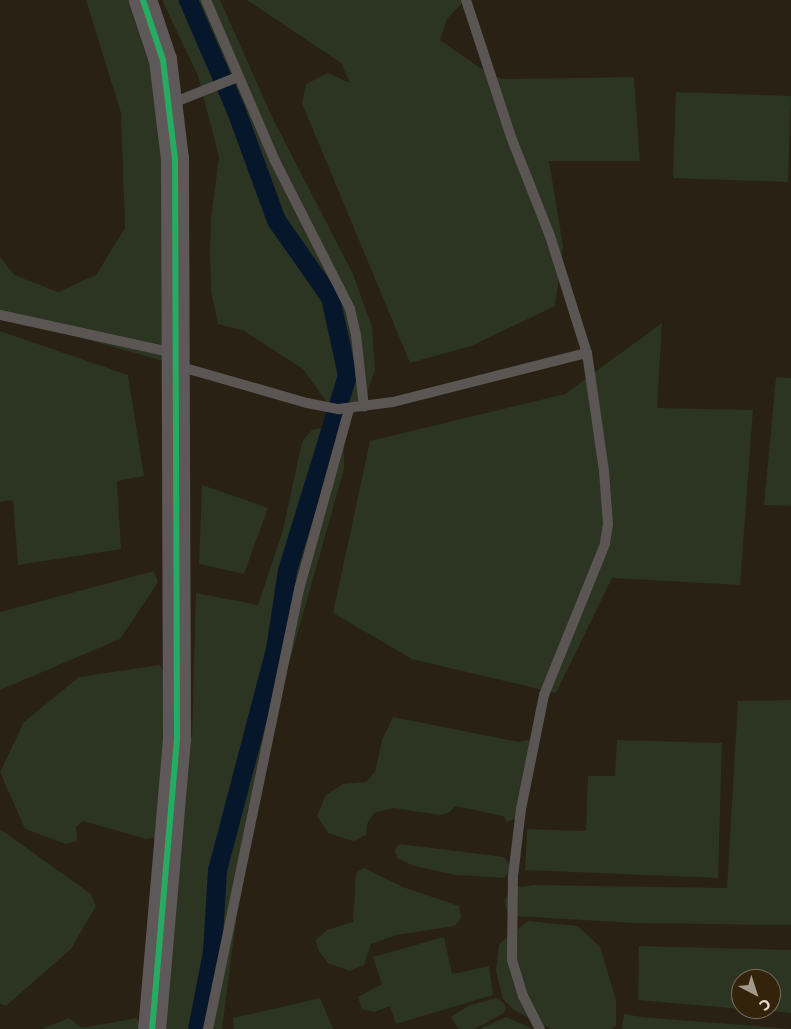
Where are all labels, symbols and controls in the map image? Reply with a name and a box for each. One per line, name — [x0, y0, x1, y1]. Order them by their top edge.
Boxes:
north arrow — [731, 969, 781, 1019]
text: С — [756, 996, 774, 1015]

